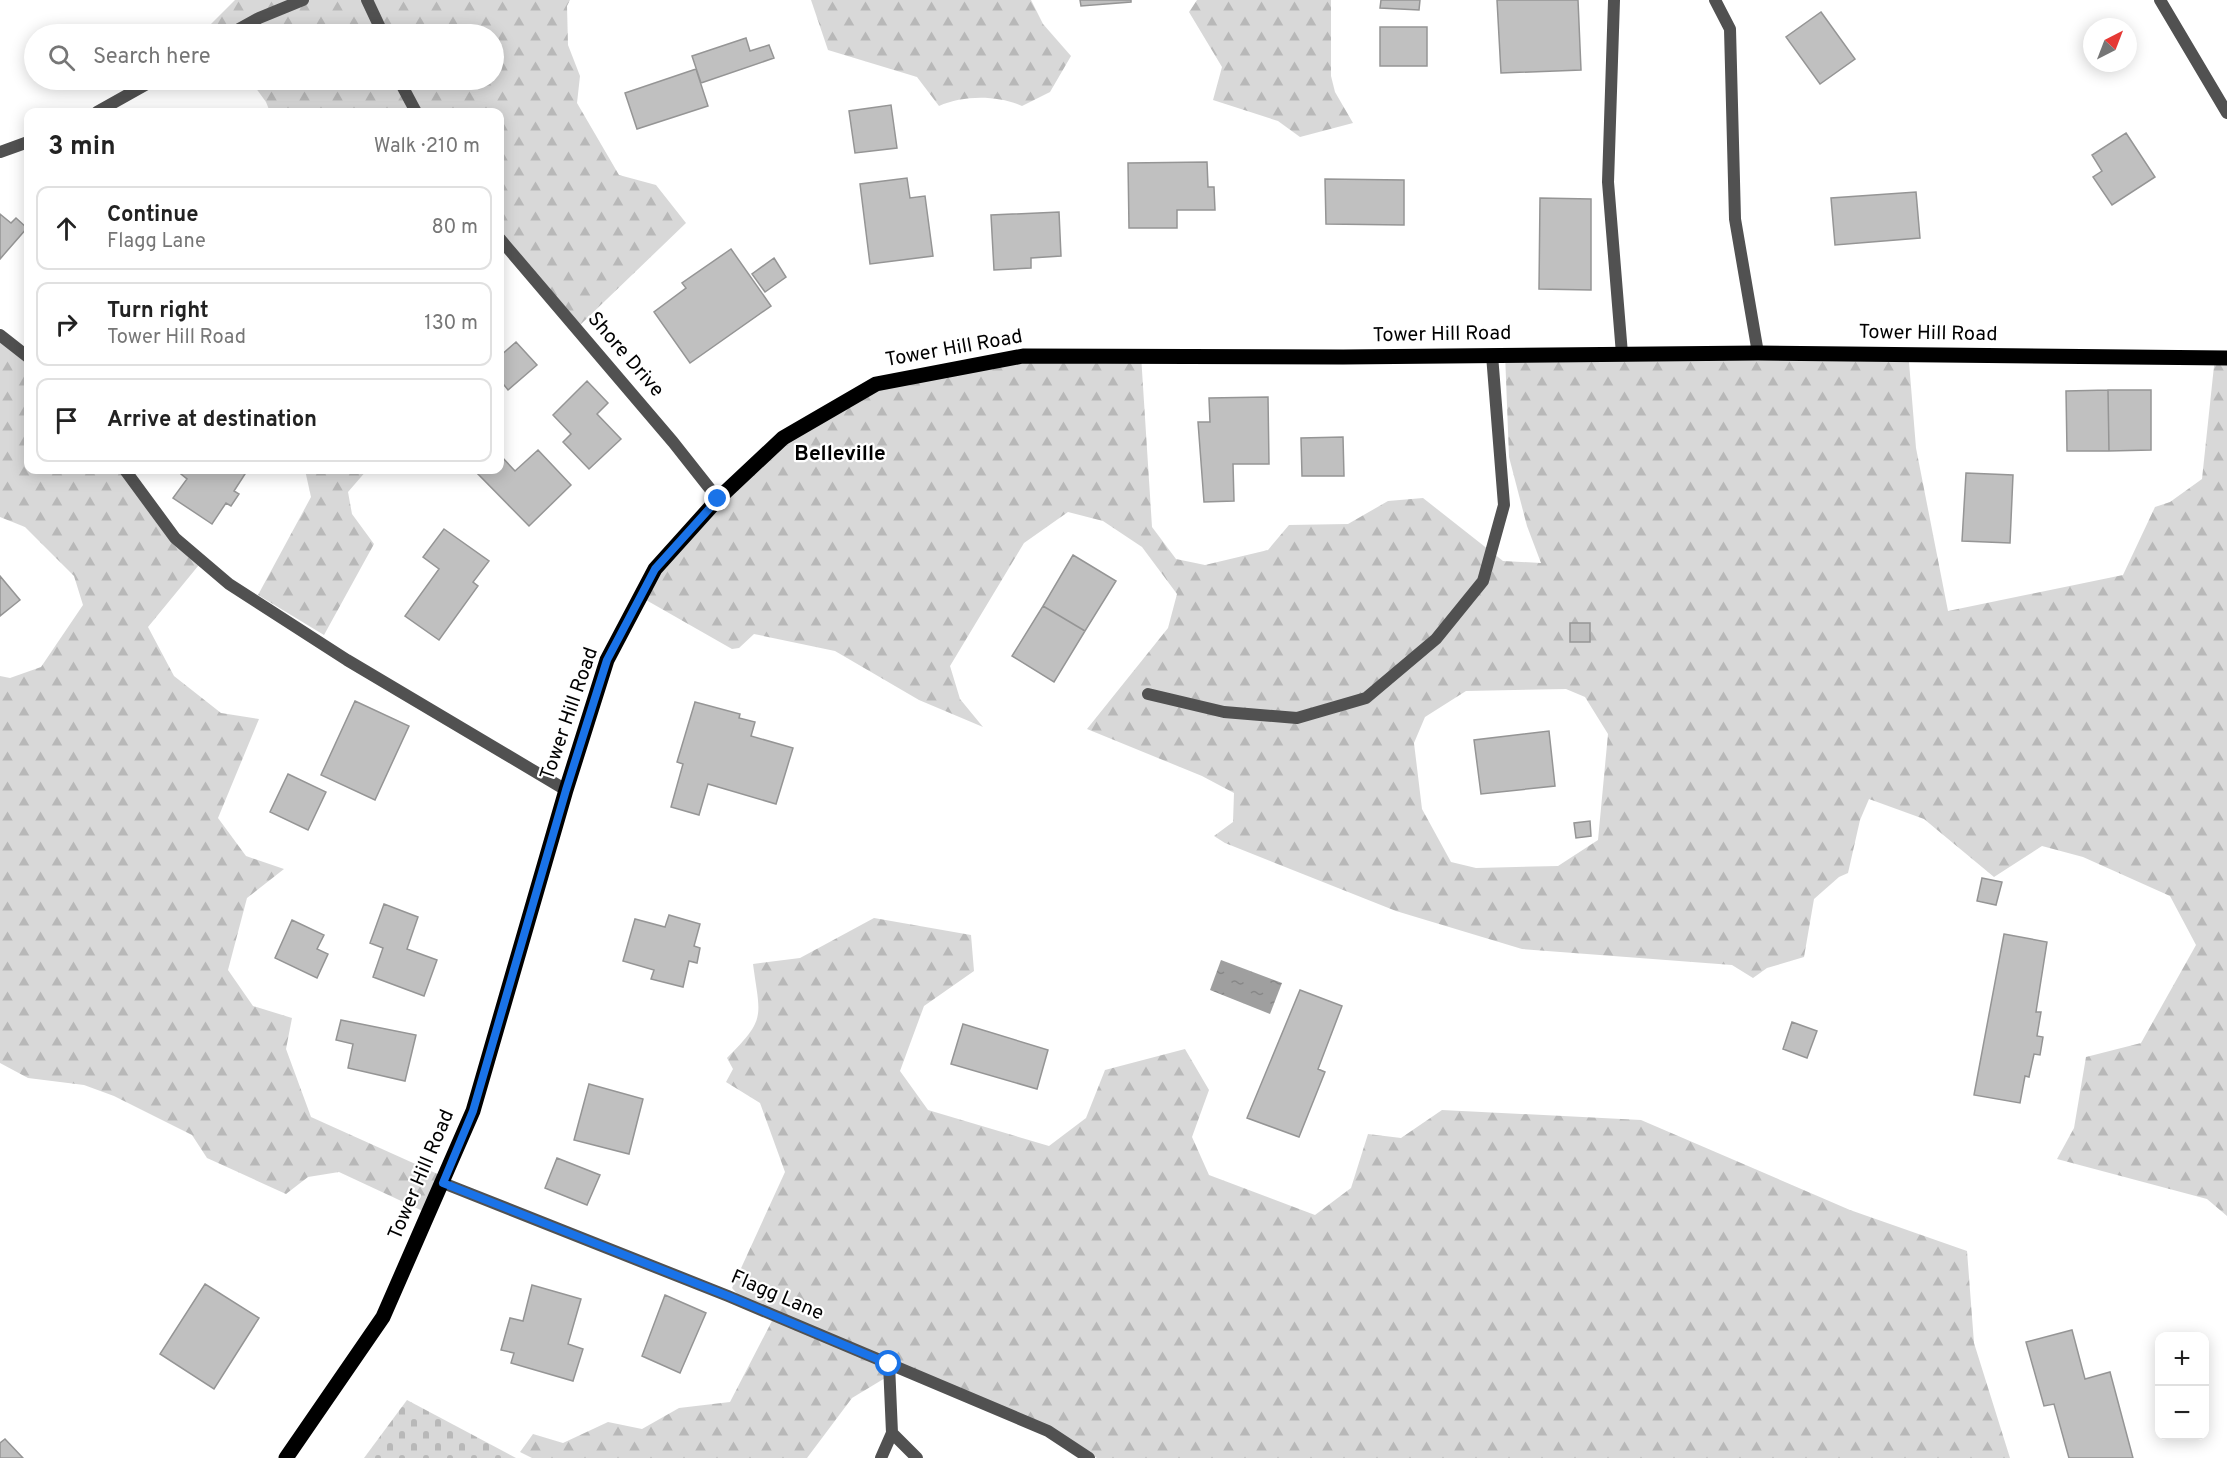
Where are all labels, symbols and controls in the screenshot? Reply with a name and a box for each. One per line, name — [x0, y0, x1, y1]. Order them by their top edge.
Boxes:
north arrow — [2083, 18, 2137, 72]
search box — [24, 24, 504, 90]
icon: search — [45, 41, 78, 74]
text: Search here — [93, 44, 211, 71]
text: 3 min — [48, 131, 116, 164]
text: Walk · 210 m — [374, 134, 480, 160]
text: Continue — [107, 202, 198, 229]
icon: ahead — [50, 212, 83, 245]
text: 80 m — [432, 215, 478, 241]
text: Flagg Lane — [107, 229, 206, 255]
text: Turn right — [107, 298, 209, 325]
street label: Shore Drive — [581, 307, 669, 403]
icon: right — [50, 308, 83, 341]
text: 130 m — [424, 311, 478, 337]
street label: Tower Hill Road — [1858, 320, 1998, 348]
street label: Tower Hill Road — [1372, 321, 1512, 349]
street label: Tower Hill Road — [883, 324, 1025, 374]
text: Tower Hill Road — [107, 325, 246, 351]
icon: arrive — [50, 404, 83, 437]
text: Arrive at destination — [107, 407, 317, 434]
district label: Belleville — [794, 441, 886, 468]
route end — [704, 485, 730, 511]
street label: Tower Hill Road — [535, 644, 605, 784]
street label: Tower Hill Road — [383, 1106, 461, 1244]
street label: Flagg Lane — [726, 1265, 828, 1327]
map controls — [2155, 1332, 2209, 1440]
button: + — [2155, 1332, 2209, 1386]
route start — [875, 1350, 901, 1376]
button: − — [2155, 1386, 2209, 1440]

